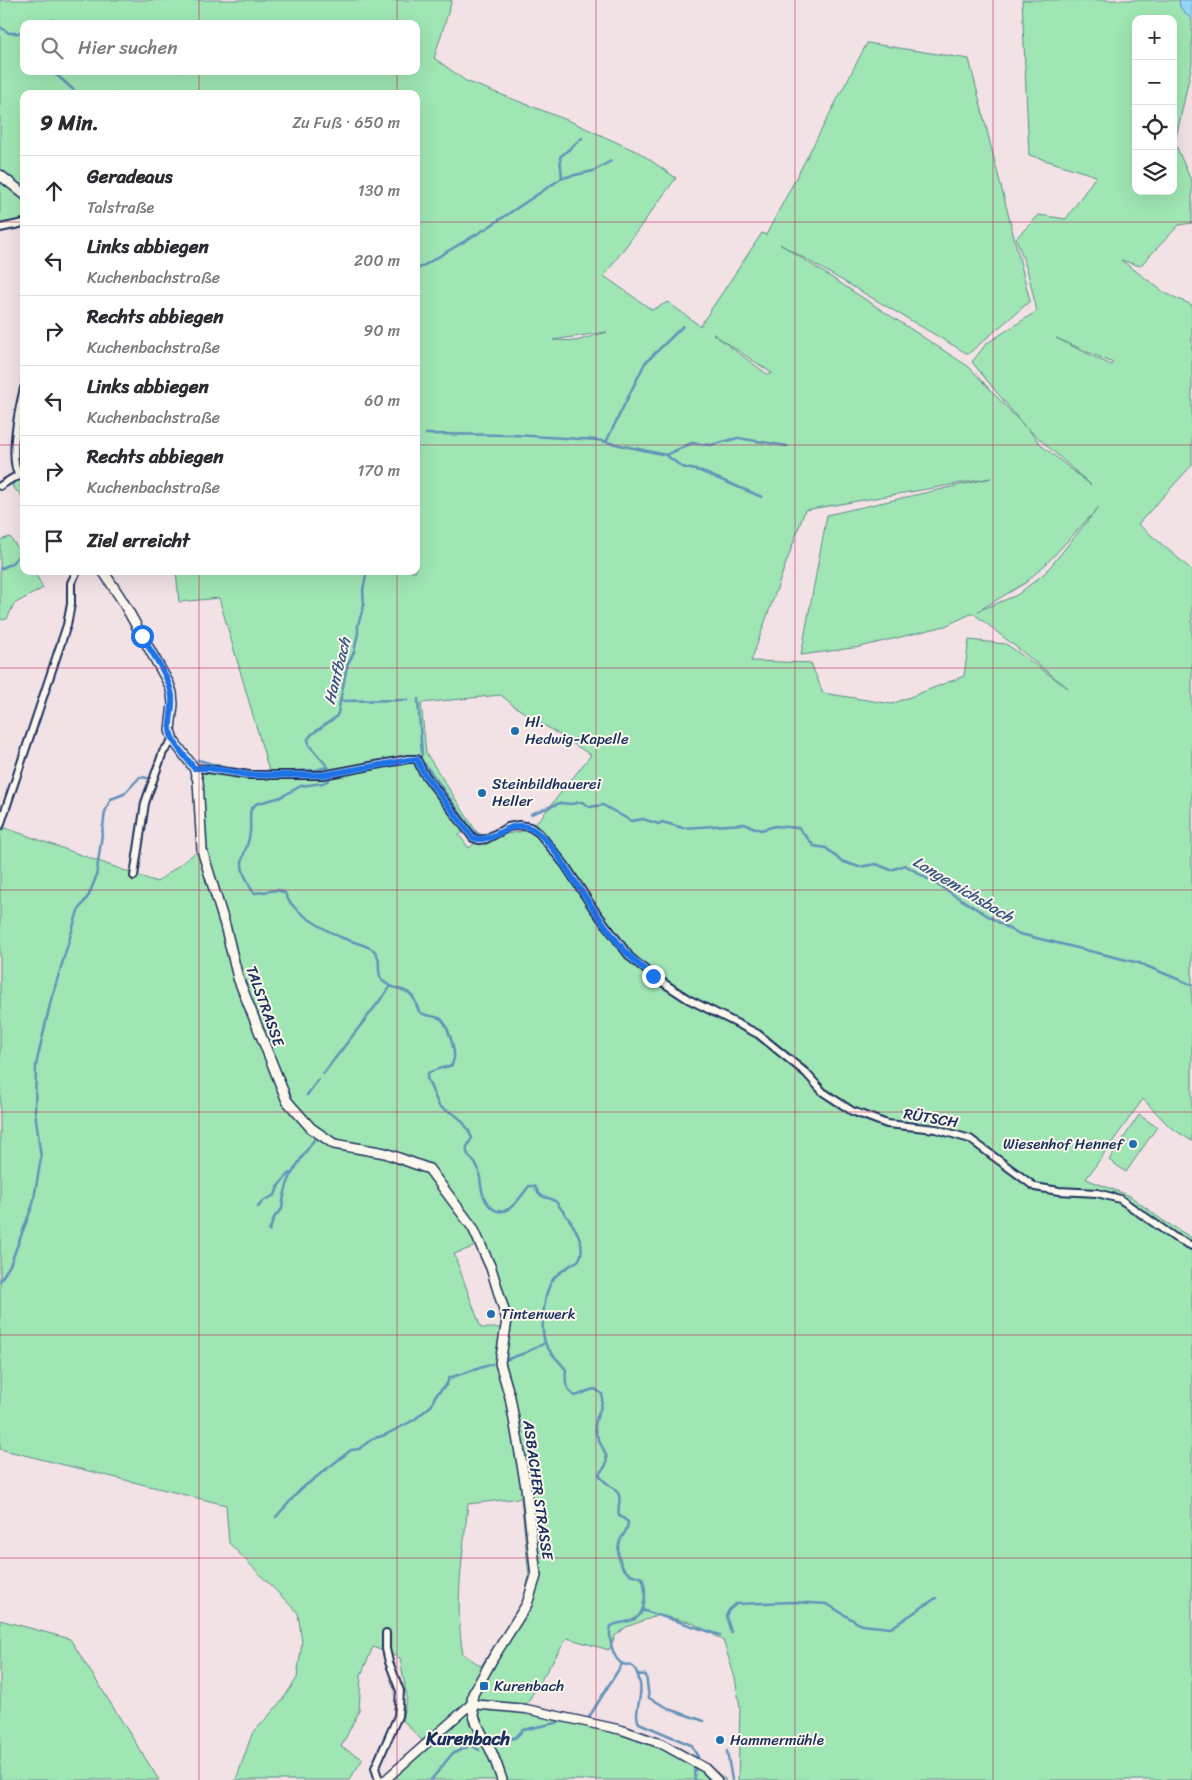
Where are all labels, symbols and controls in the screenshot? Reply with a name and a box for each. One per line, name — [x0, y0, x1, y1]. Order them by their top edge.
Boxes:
map controls — [1132, 15, 1177, 195]
button: + — [1132, 15, 1177, 60]
search box — [20, 20, 420, 75]
text: Hier suchen — [78, 31, 178, 64]
icon: search — [38, 34, 66, 62]
button: − — [1132, 60, 1177, 105]
text: 9 Min. — [40, 104, 99, 142]
button: locate — [1132, 105, 1177, 150]
text: Zu Fuß · 650 m — [292, 108, 400, 137]
button: layers — [1132, 150, 1177, 195]
text: Geradeaus — [87, 160, 173, 193]
text: 130 m — [358, 176, 400, 205]
icon: ahead — [40, 177, 68, 205]
text: Talstraße — [87, 193, 154, 222]
text: Links abbiegen — [87, 230, 209, 263]
text: 200 m — [354, 246, 400, 275]
icon: left — [40, 247, 68, 275]
text: Kuchenbachstraße — [87, 263, 220, 292]
text: Rechts abbiegen — [87, 300, 224, 333]
text: 90 m — [364, 316, 400, 345]
icon: right — [40, 317, 68, 345]
text: Kuchenbachstraße — [87, 333, 220, 362]
text: Links abbiegen — [87, 370, 209, 403]
text: 60 m — [364, 386, 400, 415]
icon: left — [40, 387, 68, 415]
text: Kuchenbachstraße — [87, 403, 220, 432]
text: Rechts abbiegen — [87, 440, 224, 473]
text: 170 m — [357, 456, 400, 485]
icon: right — [40, 457, 68, 485]
text: Kuchenbachstraße — [87, 473, 220, 502]
text: Ziel erreicht — [87, 524, 190, 557]
icon: arrive — [40, 527, 68, 555]
route start — [131, 625, 154, 648]
water label: Hanfbach — [315, 633, 360, 707]
place label: Hl. Hedwig-Kapelle — [525, 709, 629, 752]
marker: Hl. Hedwig-Kapelle — [509, 725, 521, 737]
place label: Steinbildhauerei Heller — [492, 771, 602, 814]
marker: Steinbildhauerei Heller — [476, 787, 488, 799]
water label: Langemichsbach — [907, 847, 1020, 931]
street label: TALSTRASSE — [238, 962, 292, 1052]
route end — [642, 965, 665, 988]
street label: RÜTSCH — [902, 1100, 961, 1136]
place label: Wiesenhof Hennef — [1003, 1131, 1125, 1157]
marker: Wiesenhof Hennef — [1127, 1138, 1139, 1150]
place label: Tintenwerk — [501, 1301, 576, 1327]
marker: Tintenwerk — [485, 1308, 497, 1320]
street label: ASBACHER STRASSE — [515, 1418, 561, 1563]
place label: Kurenbach — [494, 1673, 564, 1699]
marker: Kurenbach — [478, 1680, 490, 1692]
district label: Kurenbach — [425, 1723, 511, 1755]
place label: Hammermühle — [730, 1727, 824, 1753]
marker: Hammermühle — [714, 1734, 726, 1746]

